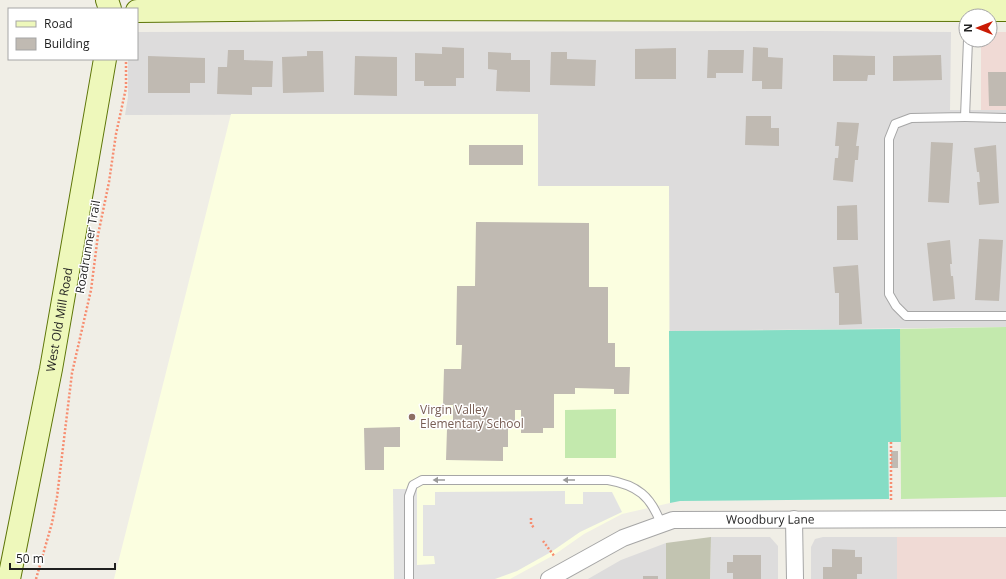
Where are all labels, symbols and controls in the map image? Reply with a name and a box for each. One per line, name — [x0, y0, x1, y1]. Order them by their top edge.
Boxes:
legend — [8, 8, 138, 60]
north arrow — [958, 8, 998, 48]
text: Road — [44, 15, 73, 32]
text: N — [960, 24, 975, 32]
text: Building — [44, 35, 90, 52]
street label: Roadrunner Trail — [71, 199, 104, 295]
street label: West Old Mill Road — [42, 266, 76, 373]
place label: Virgin Valley Elementary School — [420, 401, 524, 432]
marker: Virgin Valley Elementary School — [407, 412, 417, 422]
one-way arrow — [432, 477, 445, 483]
one-way arrow — [562, 477, 575, 483]
street label: Woodbury Lane — [726, 511, 815, 528]
scale bar — [10, 545, 115, 571]
text: 50 m — [16, 550, 44, 567]

